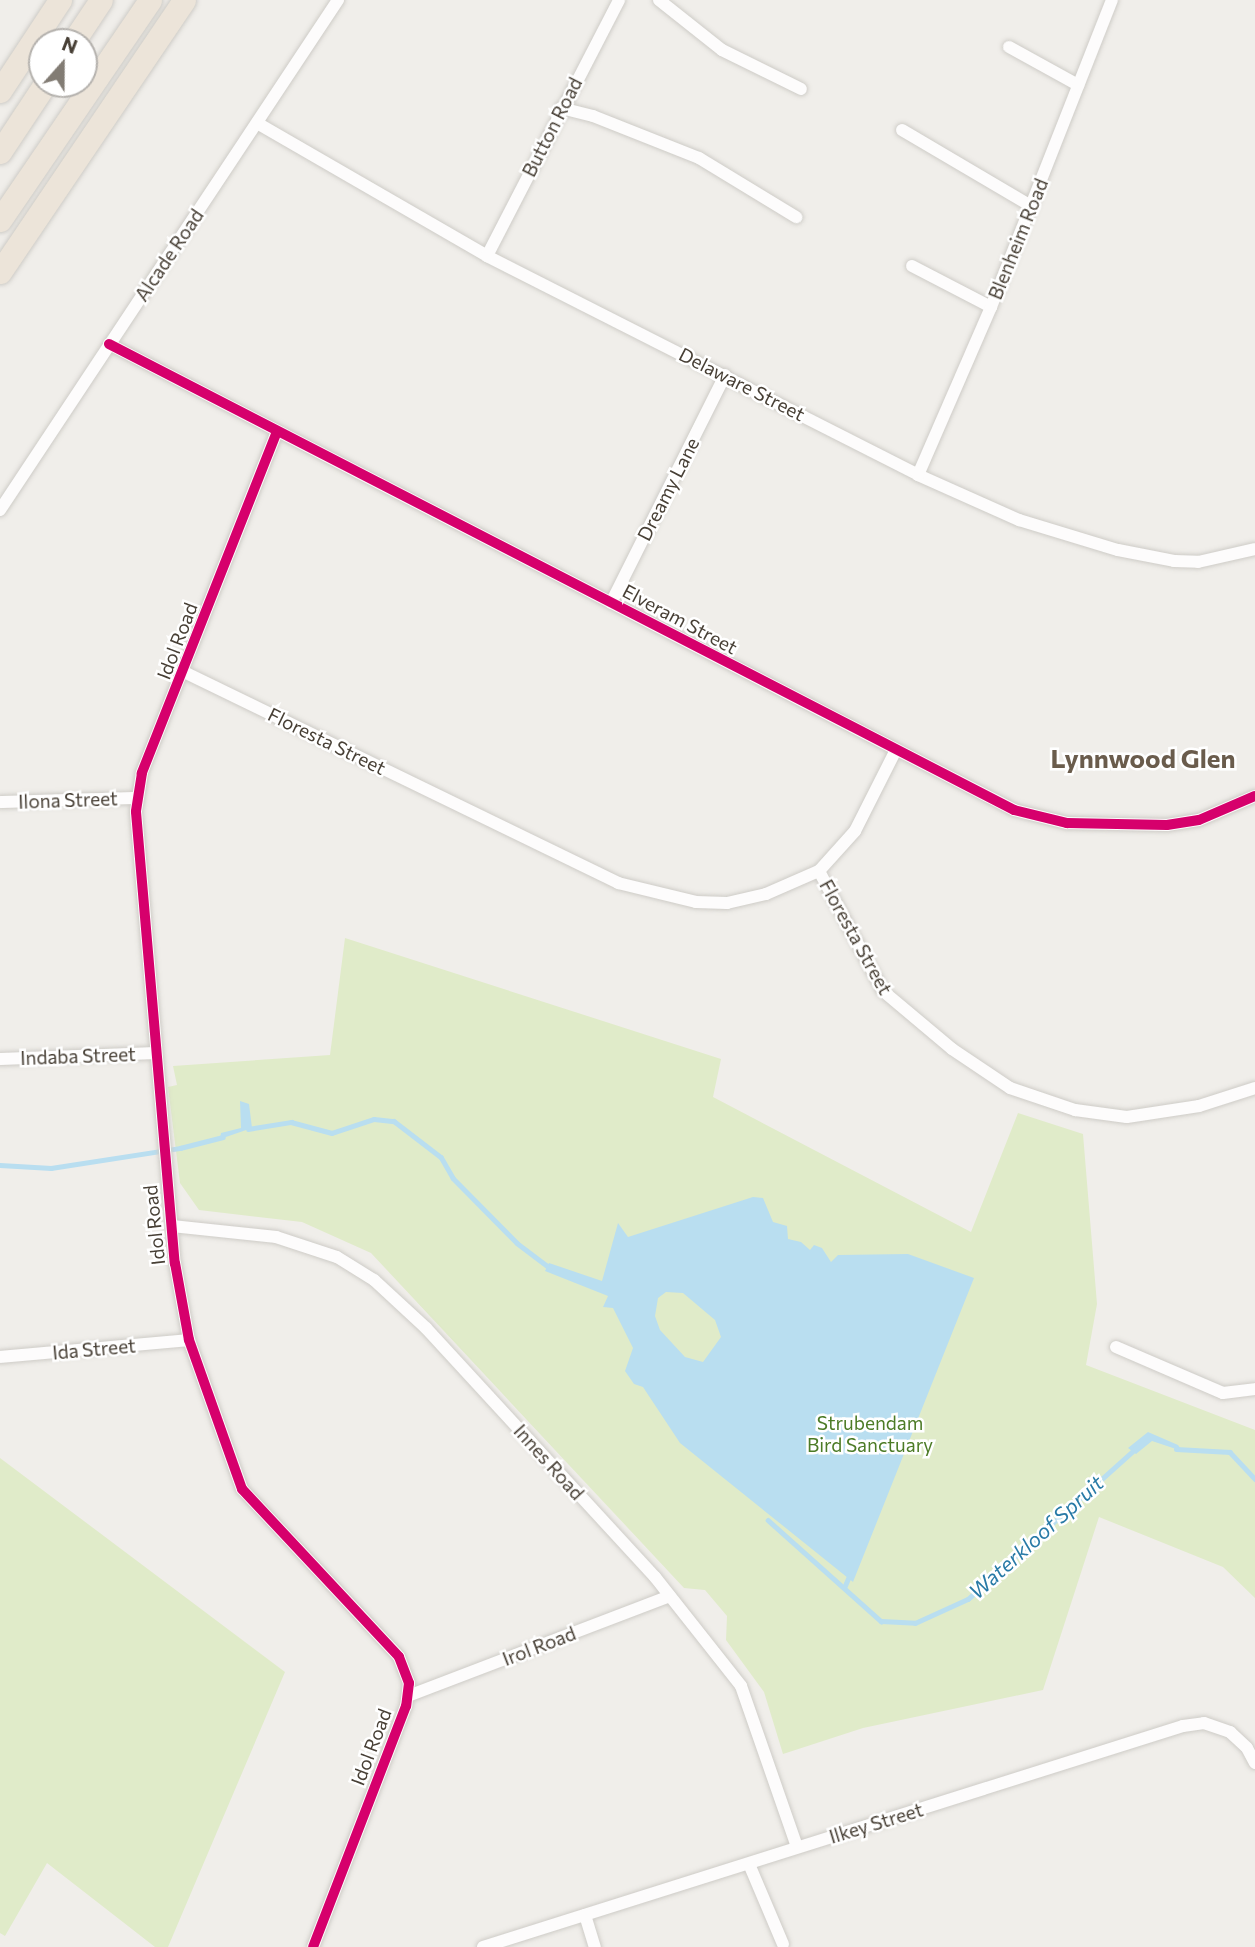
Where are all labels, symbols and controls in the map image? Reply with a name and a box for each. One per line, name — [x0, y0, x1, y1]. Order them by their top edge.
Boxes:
north arrow — [28, 28, 98, 98]
text: N — [59, 32, 81, 58]
street label: Button Road — [517, 73, 587, 181]
street label: Blenheim Road — [983, 175, 1053, 303]
street label: Alcade Road — [130, 205, 208, 305]
street label: Delaware Street — [675, 342, 809, 426]
street label: Dreamy Lane — [632, 434, 704, 544]
street label: Elveram Street — [619, 579, 741, 659]
street label: Idol Road — [152, 599, 202, 683]
street label: Floresta Street — [264, 703, 390, 779]
district label: Lynnwood Glen — [1050, 742, 1236, 774]
street label: Ilona Street — [18, 787, 118, 813]
street label: Floresta Street — [815, 875, 897, 999]
street label: Indaba Street — [20, 1043, 136, 1069]
street label: Idol Road — [138, 1184, 170, 1266]
street label: Ida Street — [51, 1334, 137, 1364]
park label: Strubendam Bird Sanctuary — [807, 1412, 933, 1456]
street label: Innes Road — [509, 1420, 589, 1504]
water label: Waterkloof Spruit — [964, 1470, 1108, 1604]
street label: Irol Road — [499, 1622, 579, 1670]
street label: Idol Road — [346, 1705, 396, 1789]
street label: Ilkey Street — [826, 1798, 926, 1848]

